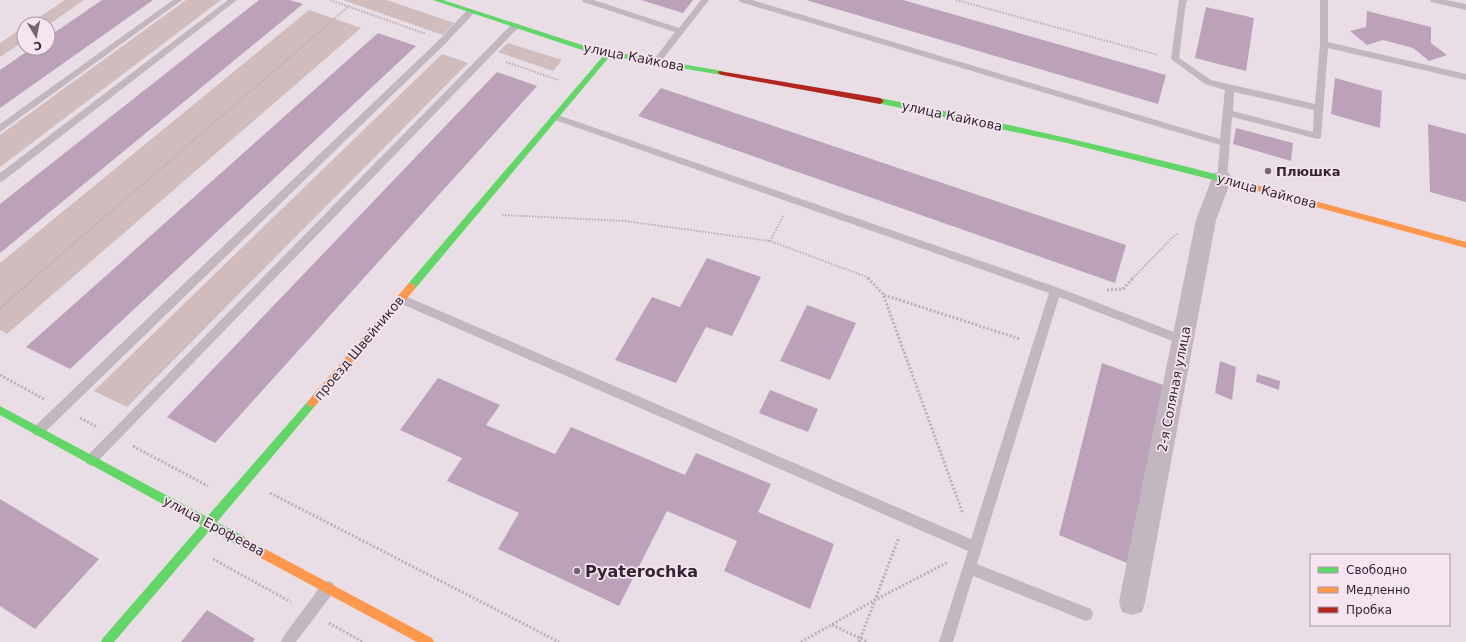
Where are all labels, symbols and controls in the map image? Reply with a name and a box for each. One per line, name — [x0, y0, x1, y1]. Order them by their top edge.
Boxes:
north arrow — [16, 16, 56, 56]
text: С — [33, 38, 43, 52]
street label: улица Кайкова — [582, 40, 686, 74]
street label: улица Кайкова — [900, 98, 1004, 134]
place label: Плюшка — [1276, 164, 1340, 179]
marker: Плюшка — [1263, 166, 1273, 176]
street label: улица Кайкова — [1216, 170, 1318, 212]
street label: проезд Швейников — [311, 293, 407, 403]
street label: 2-я Соляная улица — [1154, 325, 1194, 453]
street label: улица Ерофеева — [161, 493, 267, 559]
legend — [1310, 554, 1450, 626]
place label: Pyaterochka — [585, 562, 698, 581]
text: Свободно — [1346, 563, 1407, 577]
marker: Pyaterochka — [572, 566, 582, 576]
text: Медленно — [1346, 583, 1410, 597]
text: Пробка — [1346, 603, 1392, 617]

